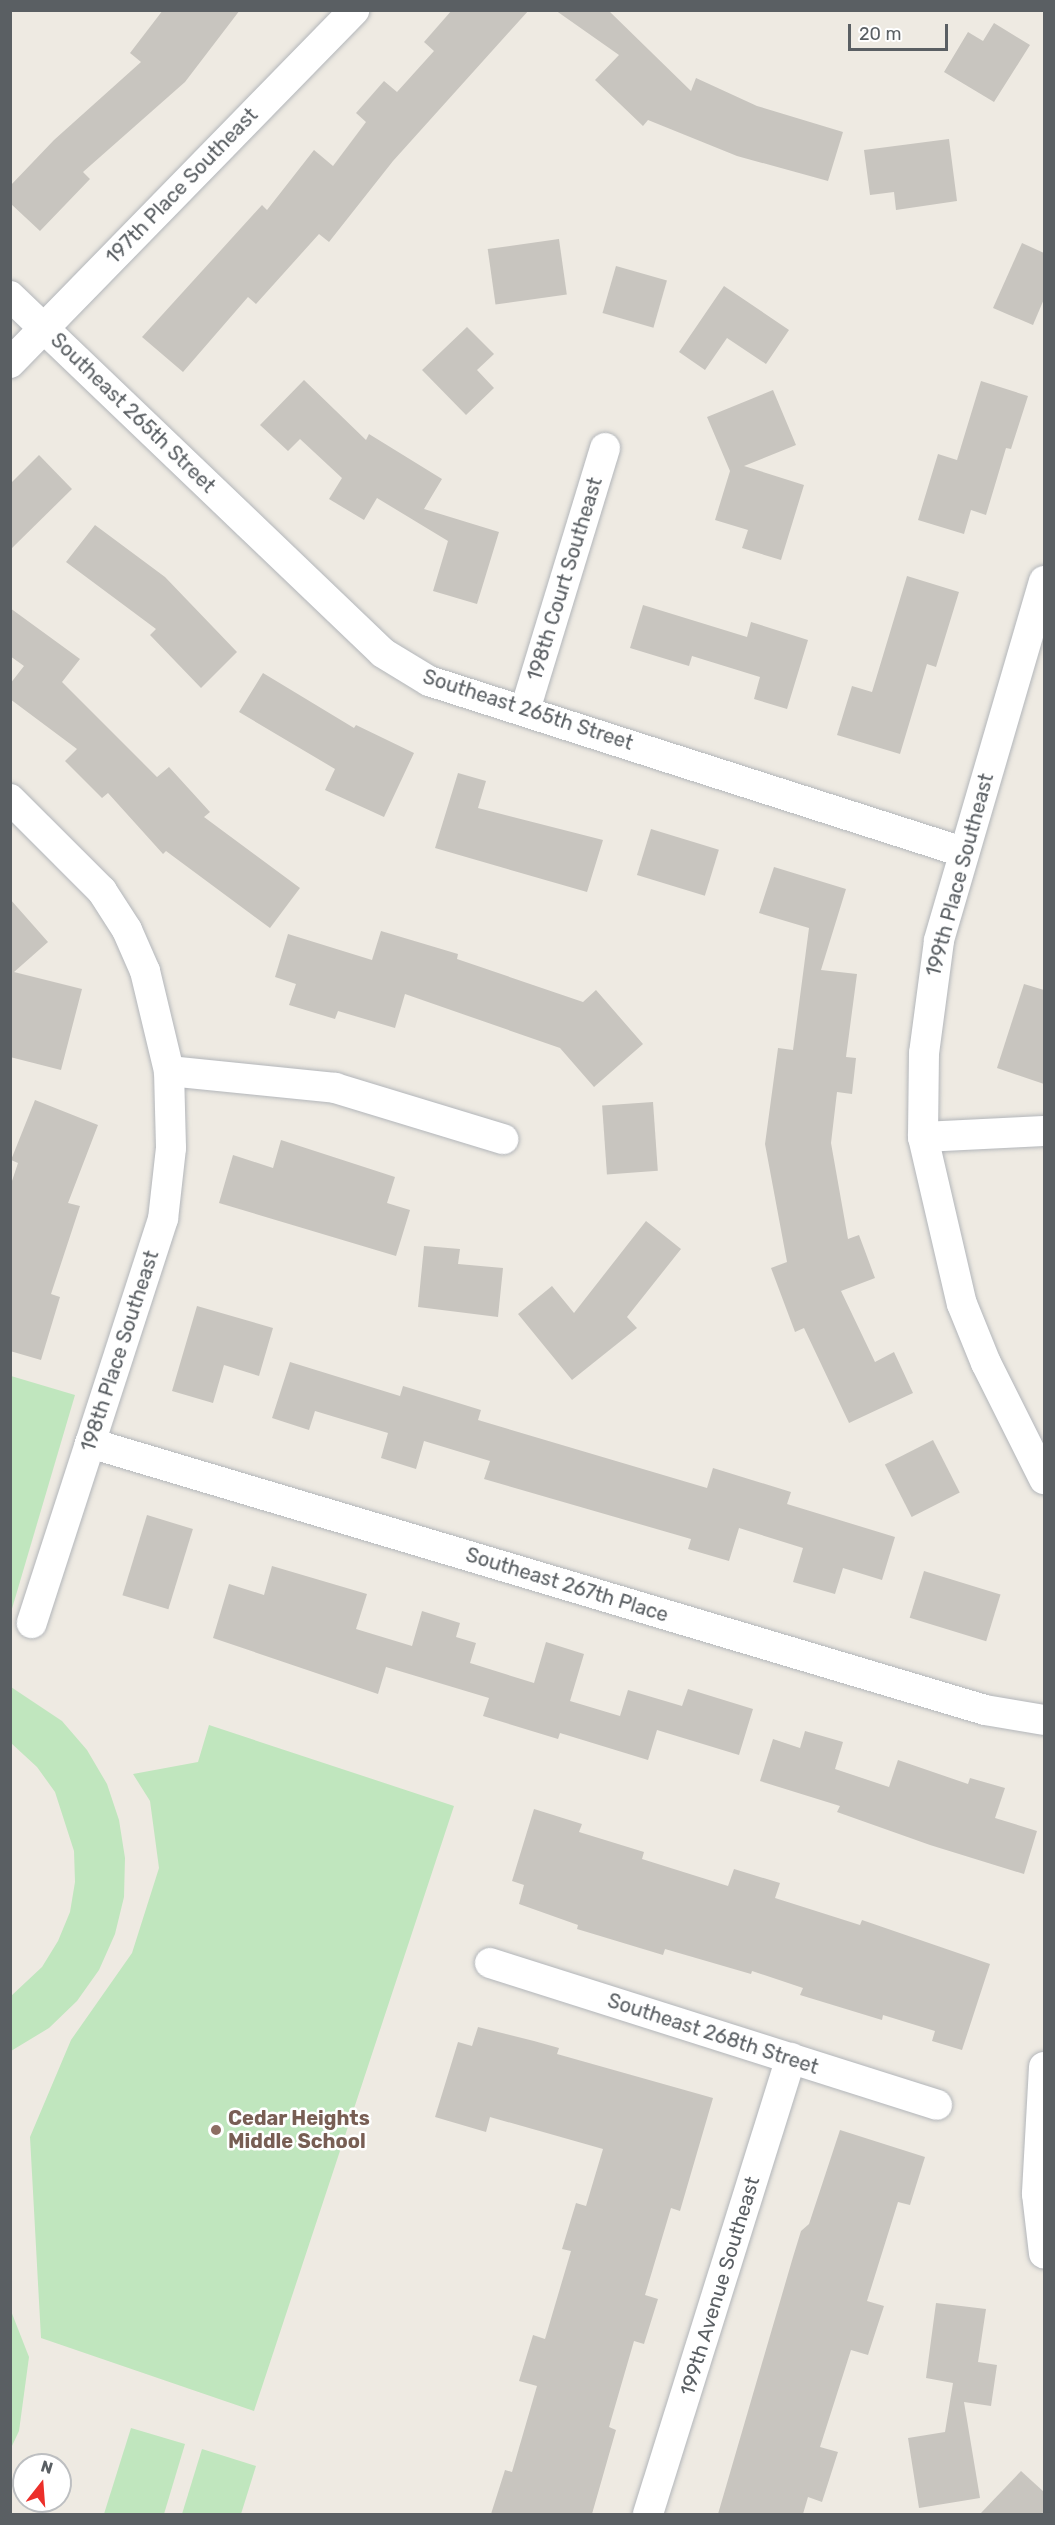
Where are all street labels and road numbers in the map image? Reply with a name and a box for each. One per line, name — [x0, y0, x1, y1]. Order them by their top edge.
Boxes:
street label: 197th Place Southeast — [101, 103, 263, 269]
street label: Southeast 265th Street — [46, 328, 220, 498]
street label: 198th Court Southeast — [523, 474, 607, 684]
street label: Southeast 265th Street — [420, 665, 636, 755]
street label: 199th Place Southeast — [921, 771, 999, 979]
street label: 198th Place Southeast — [76, 1247, 164, 1455]
street label: Southeast 267th Place — [463, 1543, 671, 1627]
street label: Southeast 268th Street — [605, 1989, 821, 2079]
street label: 199th Avenue Southeast — [675, 2173, 765, 2399]

